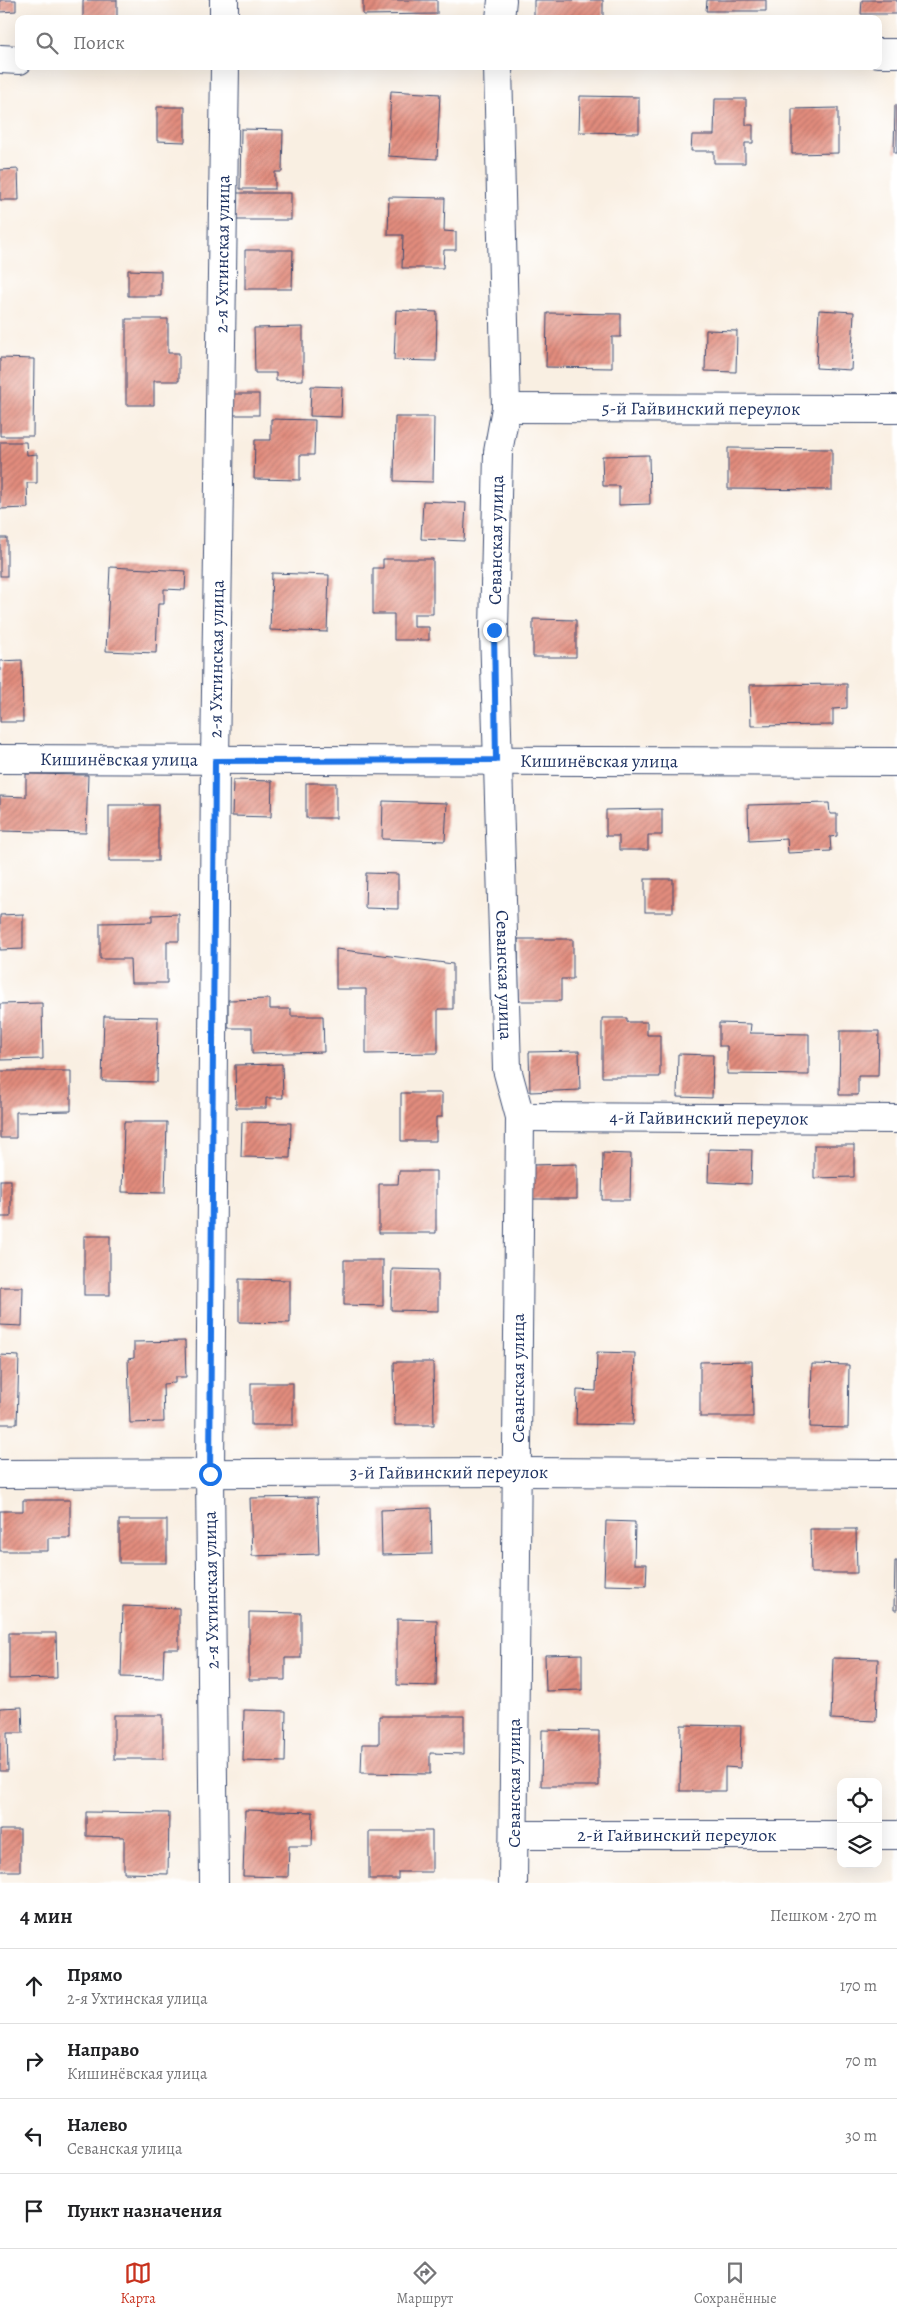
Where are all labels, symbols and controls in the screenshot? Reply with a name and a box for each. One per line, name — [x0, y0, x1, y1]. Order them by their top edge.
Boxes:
search box — [15, 15, 882, 70]
icon: search — [33, 29, 61, 57]
text: Поиск — [73, 30, 125, 56]
street label: 2-я Ухтинская улица — [209, 174, 235, 333]
street label: 5-й Гайвинский переулок — [602, 396, 800, 421]
street label: Севанская улица — [483, 474, 509, 605]
street label: 2-я Ухтинская улица — [203, 579, 230, 738]
route end — [483, 619, 506, 642]
street label: Кишинёвская улица — [40, 747, 199, 772]
street label: Кишинёвская улица — [520, 749, 679, 773]
street label: Севанская улица — [490, 910, 518, 1041]
street label: 4-й Гайвинский переулок — [609, 1105, 809, 1131]
street label: Севанская улица — [506, 1312, 530, 1443]
street label: 3-й Гайвинский переулок — [350, 1460, 548, 1485]
route start — [199, 1463, 222, 1486]
street label: 2-я Ухтинская улица — [198, 1510, 224, 1669]
street label: Севанская улица — [502, 1717, 526, 1848]
map controls — [837, 1778, 882, 1868]
button: locate — [837, 1778, 882, 1823]
street label: 2-й Гайвинский переулок — [577, 1823, 777, 1847]
button: layers — [837, 1823, 882, 1868]
text: 4 мин — [20, 1902, 73, 1930]
text: Пешком · 270 m — [770, 1905, 877, 1927]
text: Прямо — [67, 1962, 122, 1988]
icon: ahead — [20, 1972, 48, 2000]
text: 170 m — [840, 1975, 877, 1997]
text: 2-я Ухтинская улица — [67, 1988, 208, 2010]
text: Направо — [67, 2037, 139, 2063]
icon: right — [20, 2047, 48, 2075]
text: 70 m — [845, 2050, 877, 2072]
text: Кишинёвская улица — [67, 2063, 207, 2085]
text: Налево — [67, 2112, 127, 2138]
icon: left — [20, 2122, 48, 2150]
text: 30 m — [845, 2125, 877, 2147]
text: Севанская улица — [67, 2138, 182, 2160]
icon: arrive — [20, 2197, 48, 2225]
text: Пункт назначения — [67, 2198, 222, 2224]
tab: Карта — [120, 2259, 156, 2308]
tab: Маршрут — [397, 2259, 453, 2308]
tab: Сохранённые — [694, 2259, 777, 2308]

